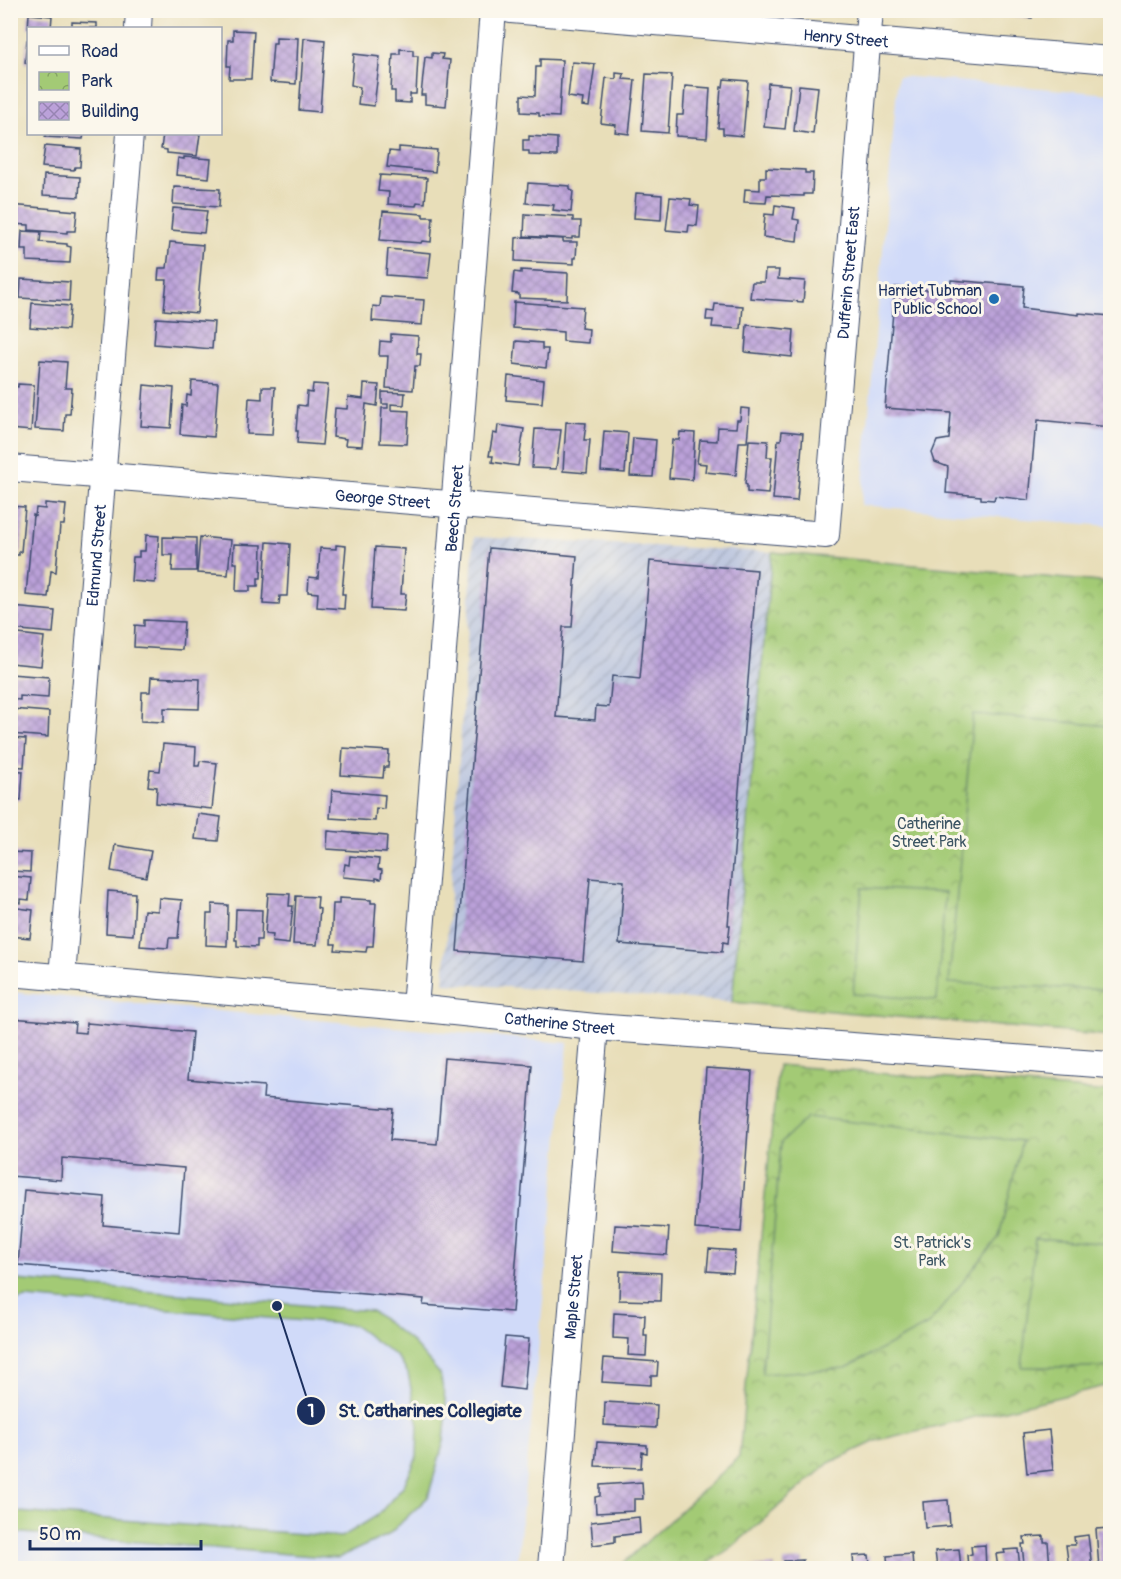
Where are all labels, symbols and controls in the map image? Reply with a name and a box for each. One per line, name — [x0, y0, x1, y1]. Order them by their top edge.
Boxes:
street label: Henry Street — [802, 25, 890, 53]
legend — [27, 27, 222, 135]
text: Road — [81, 40, 118, 63]
text: Park — [81, 70, 113, 93]
text: Building — [81, 100, 139, 123]
street label: Dufferin Street East — [833, 205, 865, 340]
place label: Harriet Tubman Public School — [878, 281, 982, 319]
marker: Harriet Tubman Public School — [987, 292, 1001, 306]
street label: Beech Street — [442, 464, 468, 553]
street label: George Street — [334, 486, 432, 514]
street label: Edmund Street — [83, 503, 111, 607]
park label: Catherine Street Park — [892, 814, 967, 852]
street label: Catherine Street — [503, 1008, 616, 1039]
park label: St. Patrick's Park — [893, 1233, 971, 1271]
street label: Maple Street — [561, 1253, 588, 1340]
callout: St. Catharines Collegiate — [296, 1393, 534, 1429]
text: 1 — [307, 1400, 315, 1423]
text: St. Catharines Collegiate — [338, 1400, 523, 1423]
scale bar — [30, 1513, 201, 1551]
text: 50 m — [39, 1523, 81, 1546]

